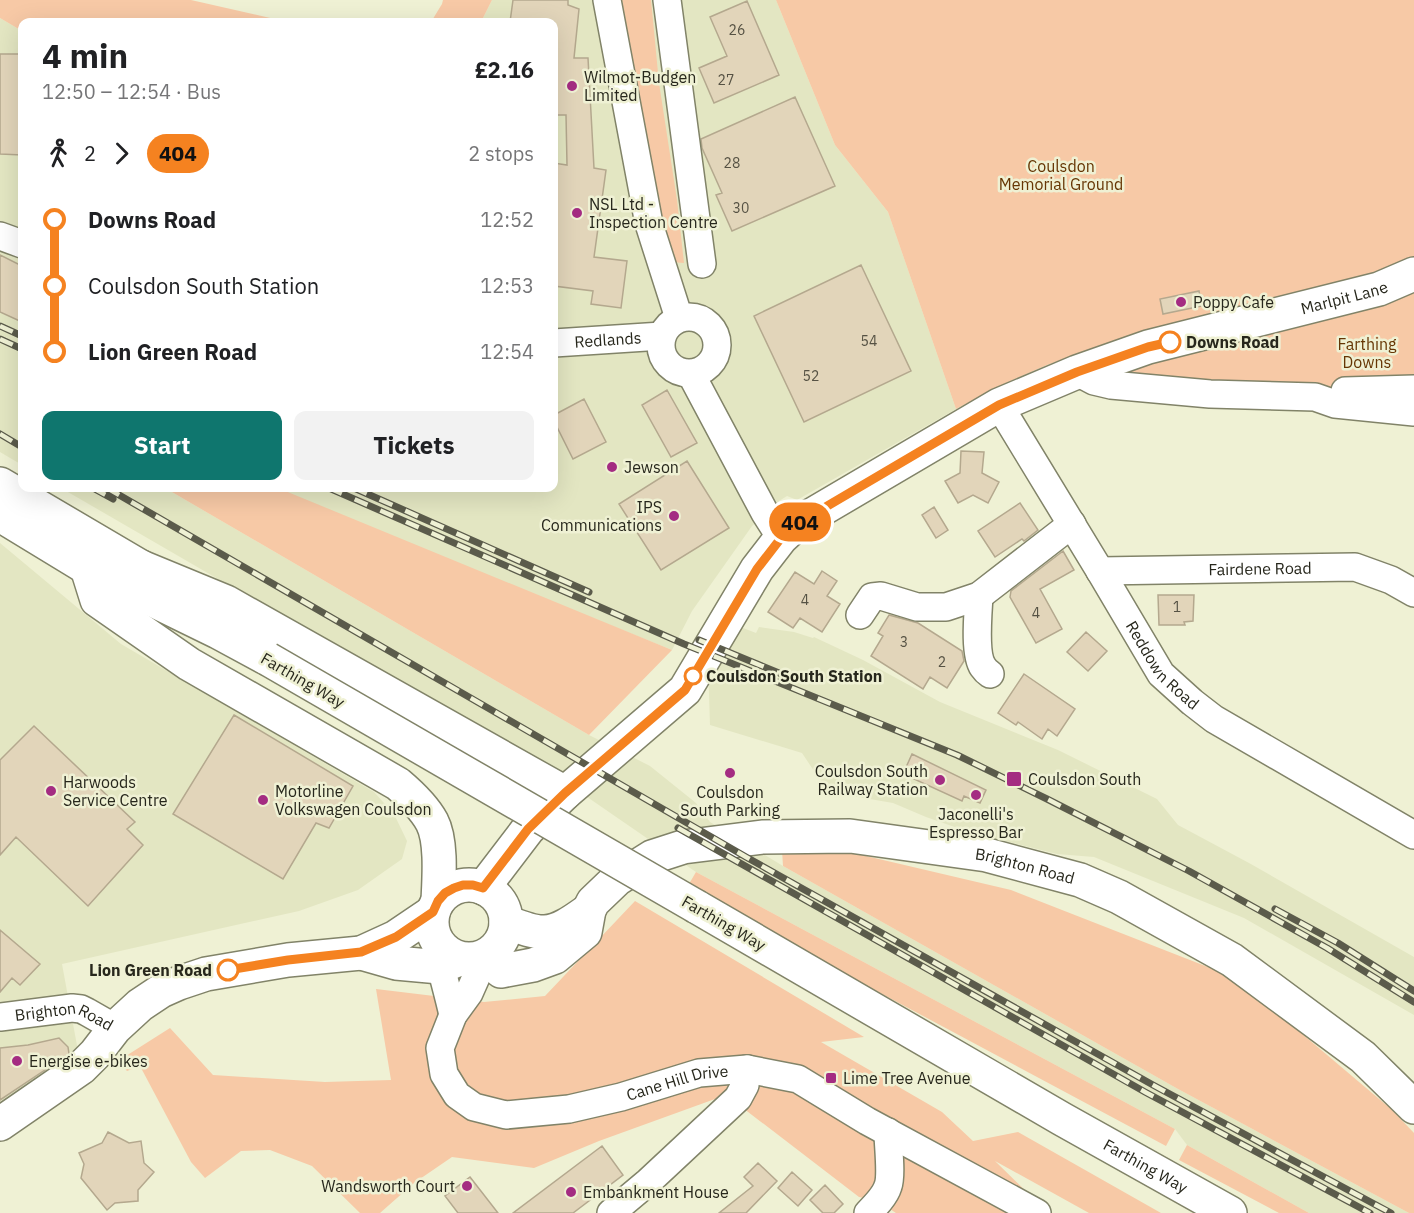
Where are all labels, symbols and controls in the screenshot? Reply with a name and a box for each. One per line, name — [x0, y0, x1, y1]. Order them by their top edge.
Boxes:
house number: 26 — [729, 21, 745, 39]
text: 4 min — [42, 34, 128, 77]
text: £2.16 — [475, 55, 534, 84]
place label: Wilmot-Budgen Limited — [584, 67, 696, 105]
house number: 27 — [718, 71, 734, 89]
text: 12:50 – 12:54 · Bus — [42, 78, 221, 105]
marker: Wilmot-Budgen Limited — [565, 79, 579, 93]
icon: walk — [42, 137, 75, 170]
icon: forward — [105, 137, 138, 170]
text: 404 — [159, 139, 197, 167]
text: 2 — [84, 140, 96, 167]
text: 2 stops — [468, 140, 534, 167]
house number: 28 — [724, 154, 740, 172]
park label: Coulsdon Memorial Ground — [999, 156, 1123, 194]
place label: NSL Ltd - Inspection Centre — [589, 194, 718, 232]
house number: 30 — [733, 199, 749, 217]
text: Downs Road — [88, 205, 216, 234]
text: 12:52 — [480, 206, 534, 233]
marker: NSL Ltd - Inspection Centre — [570, 206, 584, 220]
text: Coulsdon South Station — [88, 271, 319, 300]
text: 12:53 — [480, 272, 534, 299]
street label: Marlpit Lane — [1299, 276, 1391, 318]
place label: Poppy Cafe — [1193, 292, 1274, 312]
marker: Poppy Cafe — [1174, 295, 1188, 309]
street label: Redlands — [574, 327, 642, 352]
marker: Downs Road — [1159, 331, 1181, 353]
house number: 54 — [861, 332, 877, 350]
place label: Downs Road — [1186, 332, 1279, 352]
park label: Farthing Downs — [1337, 334, 1397, 372]
text: Lion Green Road — [88, 337, 257, 366]
text: 12:54 — [480, 338, 534, 365]
house number: 52 — [803, 367, 819, 385]
button: Start — [42, 411, 282, 480]
button: Tickets — [294, 411, 534, 480]
place label: Jewson — [624, 457, 679, 477]
marker: Jewson — [605, 460, 619, 474]
place label: IPS Communications — [541, 497, 662, 535]
line badge: 404 — [766, 502, 834, 542]
text: 404 — [781, 508, 819, 536]
marker: IPS Communications — [667, 509, 681, 523]
street label: Fairdene Road — [1208, 558, 1312, 579]
house number: 4 — [801, 591, 809, 609]
house number: 1 — [1173, 598, 1181, 616]
house number: 4 — [1032, 604, 1040, 622]
street label: Reddown Road — [1122, 617, 1203, 714]
house number: 3 — [900, 633, 908, 651]
street label: Farthing Way — [258, 648, 348, 712]
house number: 2 — [938, 653, 946, 671]
place label: Coulsdon South Station — [706, 666, 882, 686]
marker: Coulsdon South Station — [684, 667, 702, 685]
place label: Coulsdon South Railway Station — [815, 761, 928, 799]
marker: Coulsdon South Parking — [723, 766, 737, 780]
place label: Coulsdon South — [1028, 769, 1141, 789]
marker: Coulsdon South — [1005, 770, 1023, 788]
place label: Harwoods Service Centre — [63, 772, 168, 810]
marker: Coulsdon South Railway Station — [933, 773, 947, 787]
place label: Motorline Volkswagen Coulsdon — [275, 781, 432, 819]
place label: Coulsdon South Parking — [680, 782, 780, 820]
marker: Harwoods Service Centre — [44, 784, 58, 798]
marker: Jaconelli's Espresso Bar — [969, 788, 983, 802]
marker: Motorline Volkswagen Coulsdon — [256, 793, 270, 807]
place label: Jaconelli's Espresso Bar — [929, 804, 1023, 842]
street label: Brighton Road — [974, 843, 1077, 888]
street label: Farthing Way — [679, 891, 769, 955]
marker: Lion Green Road — [217, 959, 239, 981]
place label: Lion Green Road — [89, 960, 212, 980]
street label: Brighton Road — [14, 998, 117, 1035]
place label: Energise e-bikes — [29, 1051, 148, 1071]
marker: Energise e-bikes — [10, 1054, 24, 1068]
street label: Cane Hill Drive — [624, 1061, 729, 1105]
place label: Lime Tree Avenue — [843, 1068, 971, 1088]
marker: Lime Tree Avenue — [824, 1071, 838, 1085]
street label: Farthing Way — [1100, 1134, 1191, 1197]
place label: Wandsworth Court — [321, 1176, 455, 1196]
marker: Wandsworth Court — [460, 1179, 474, 1193]
place label: Embankment House — [583, 1182, 729, 1202]
marker: Embankment House — [564, 1185, 578, 1199]

